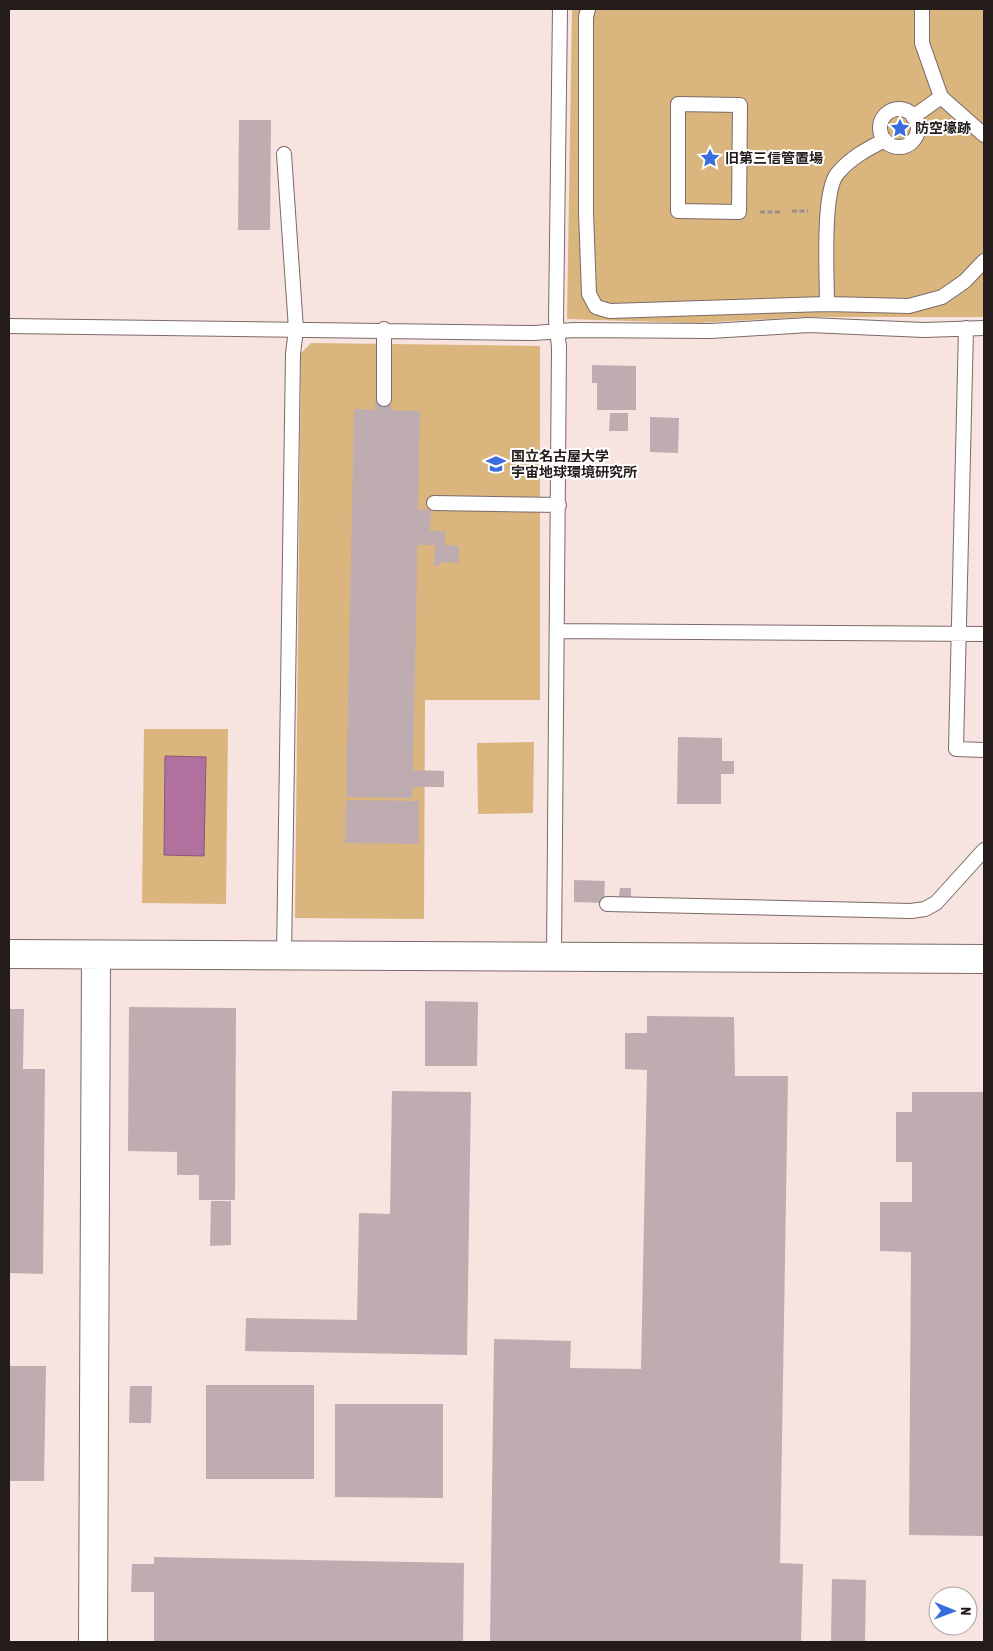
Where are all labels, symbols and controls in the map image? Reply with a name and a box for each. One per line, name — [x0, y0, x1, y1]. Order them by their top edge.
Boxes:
place icon: 防空壕跡 — [889, 117, 911, 139]
place label: 防空壕跡 — [915, 120, 971, 136]
place icon: 旧第三信管置場 — [699, 147, 721, 169]
place label: 旧第三信管置場 — [725, 150, 823, 166]
place label: 国立名古屋大学 宇宙地球環境研究所 — [511, 448, 637, 480]
school or university icon: 国立名古屋大学 宇宙地球環境研究所 — [485, 453, 507, 475]
north arrow — [928, 1586, 978, 1636]
text: N — [958, 1607, 974, 1615]

